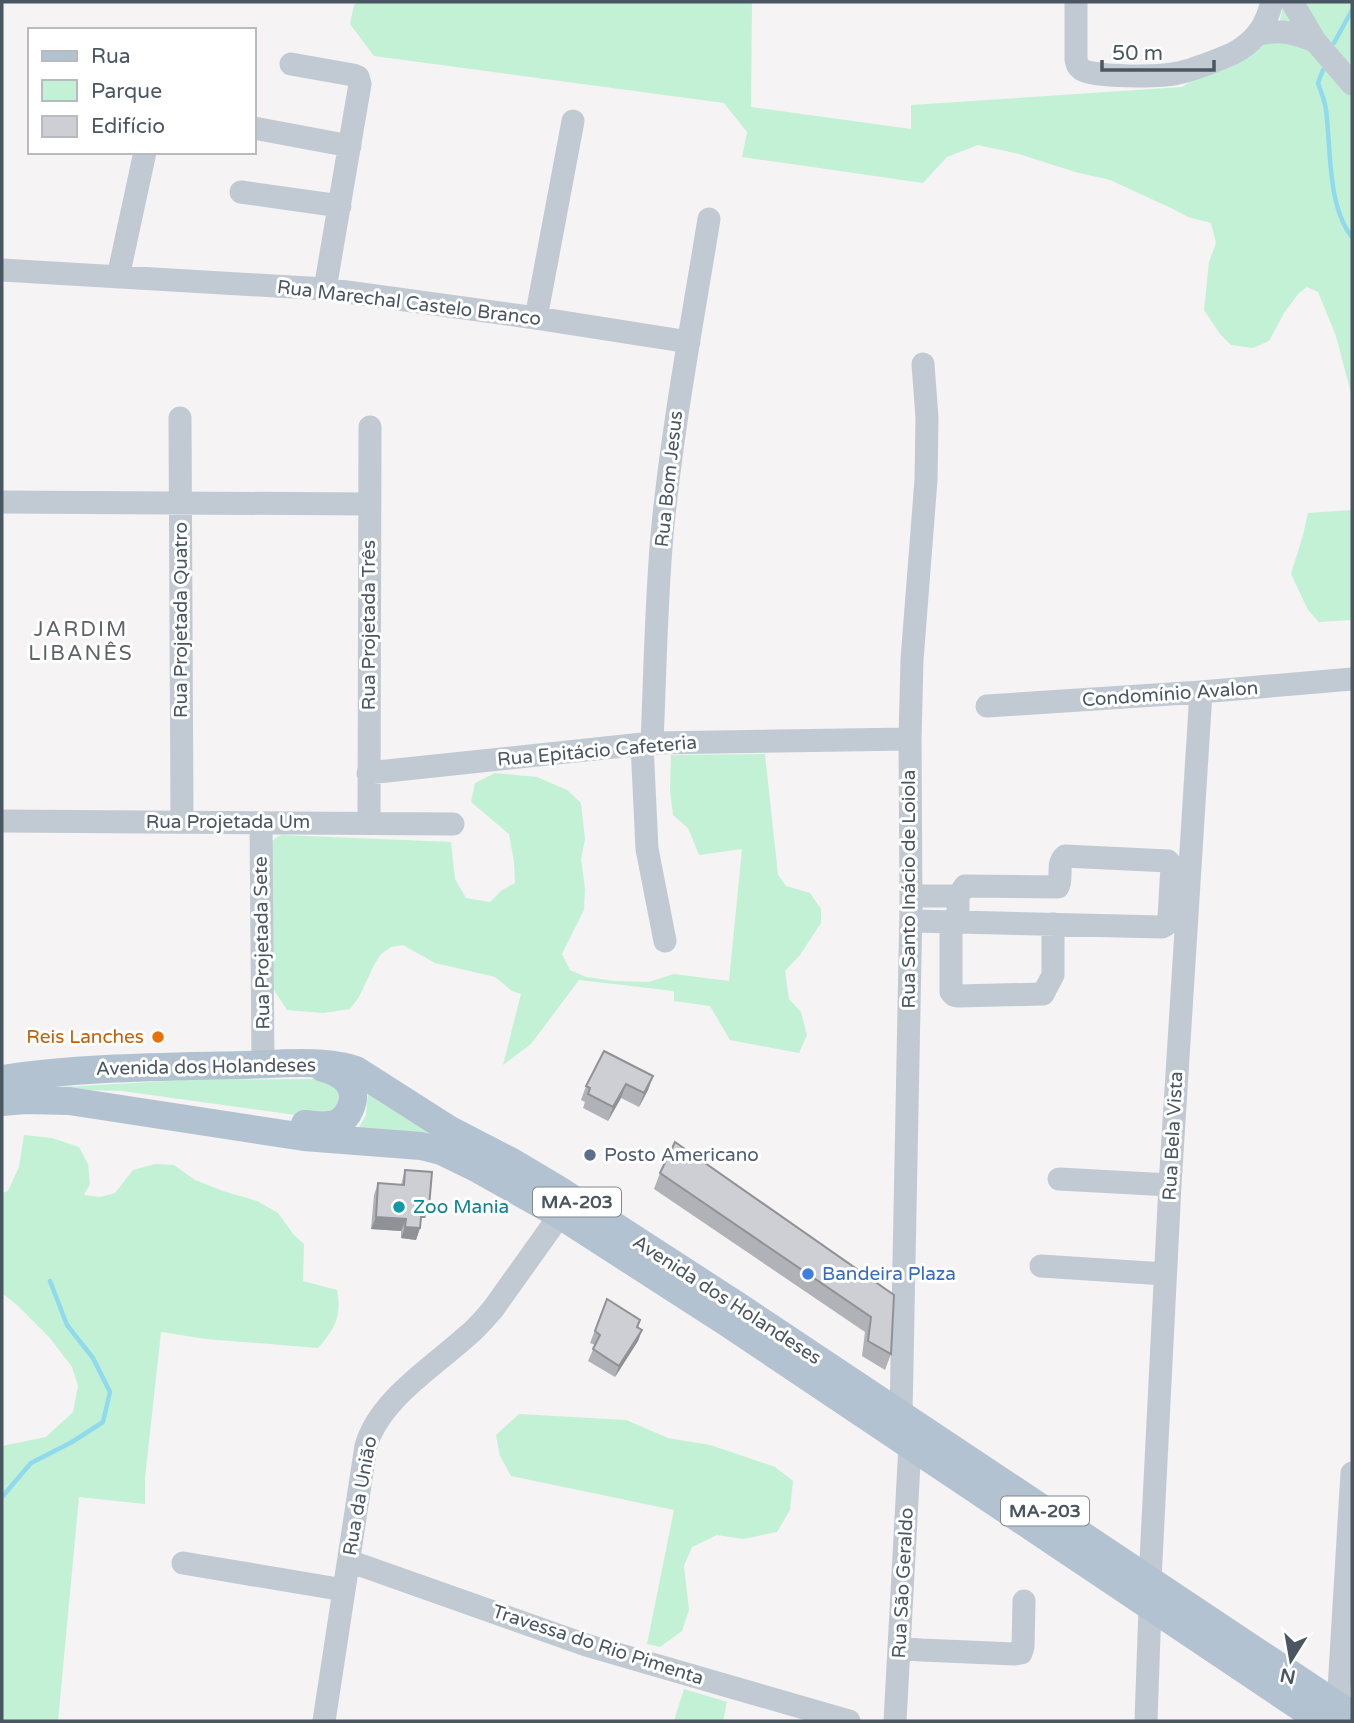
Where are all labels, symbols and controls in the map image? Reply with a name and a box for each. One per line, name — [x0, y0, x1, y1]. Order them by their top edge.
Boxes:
legend — [28, 28, 256, 154]
scale bar — [1102, 28, 1214, 72]
text: 50 m — [1112, 41, 1163, 66]
text: Rua — [91, 44, 131, 69]
text: Parque — [91, 79, 162, 104]
text: Edifício — [91, 114, 165, 139]
street label: Rua Marechal Castelo Branco — [276, 276, 542, 330]
street label: Rua Bom Jesus — [651, 410, 687, 548]
street label: Rua Projetada Quatro — [170, 522, 192, 718]
street label: Rua Projetada Três — [358, 540, 380, 710]
district label: JARDIM LIBANÊS — [28, 617, 134, 666]
street label: Condomínio Avalon — [1081, 677, 1259, 711]
street label: Rua Epitácio Cafeteria — [496, 731, 698, 771]
street label: Rua Santo Inácio de Loiola — [898, 770, 920, 1008]
street label: Rua Projetada Um — [146, 811, 310, 833]
street label: Rua Projetada Sete — [249, 856, 275, 1030]
place label: Reis Lanches — [26, 1026, 144, 1048]
marker: Reis Lanches — [150, 1029, 166, 1045]
street label: Avenida dos Holandeses — [96, 1054, 316, 1080]
street label: Rua Bela Vista — [1159, 1071, 1187, 1201]
place label: Posto Americano — [604, 1144, 759, 1166]
marker: Posto Americano — [582, 1147, 598, 1163]
road number: MA-203 — [533, 1188, 621, 1217]
place label: Zoo Mania — [413, 1196, 509, 1218]
marker: Zoo Mania — [391, 1199, 407, 1215]
street label: Avenida dos Holandeses — [629, 1231, 825, 1369]
place label: Bandeira Plaza — [822, 1263, 956, 1285]
marker: Bandeira Plaza — [800, 1266, 816, 1282]
street label: Rua da União — [339, 1435, 381, 1557]
road number: MA-203 — [1001, 1496, 1089, 1526]
street label: Rua São Geraldo — [888, 1507, 918, 1659]
street label: Travessa do Rio Pimenta — [490, 1600, 706, 1690]
north arrow — [1256, 1625, 1326, 1695]
text: N — [1278, 1663, 1298, 1688]

